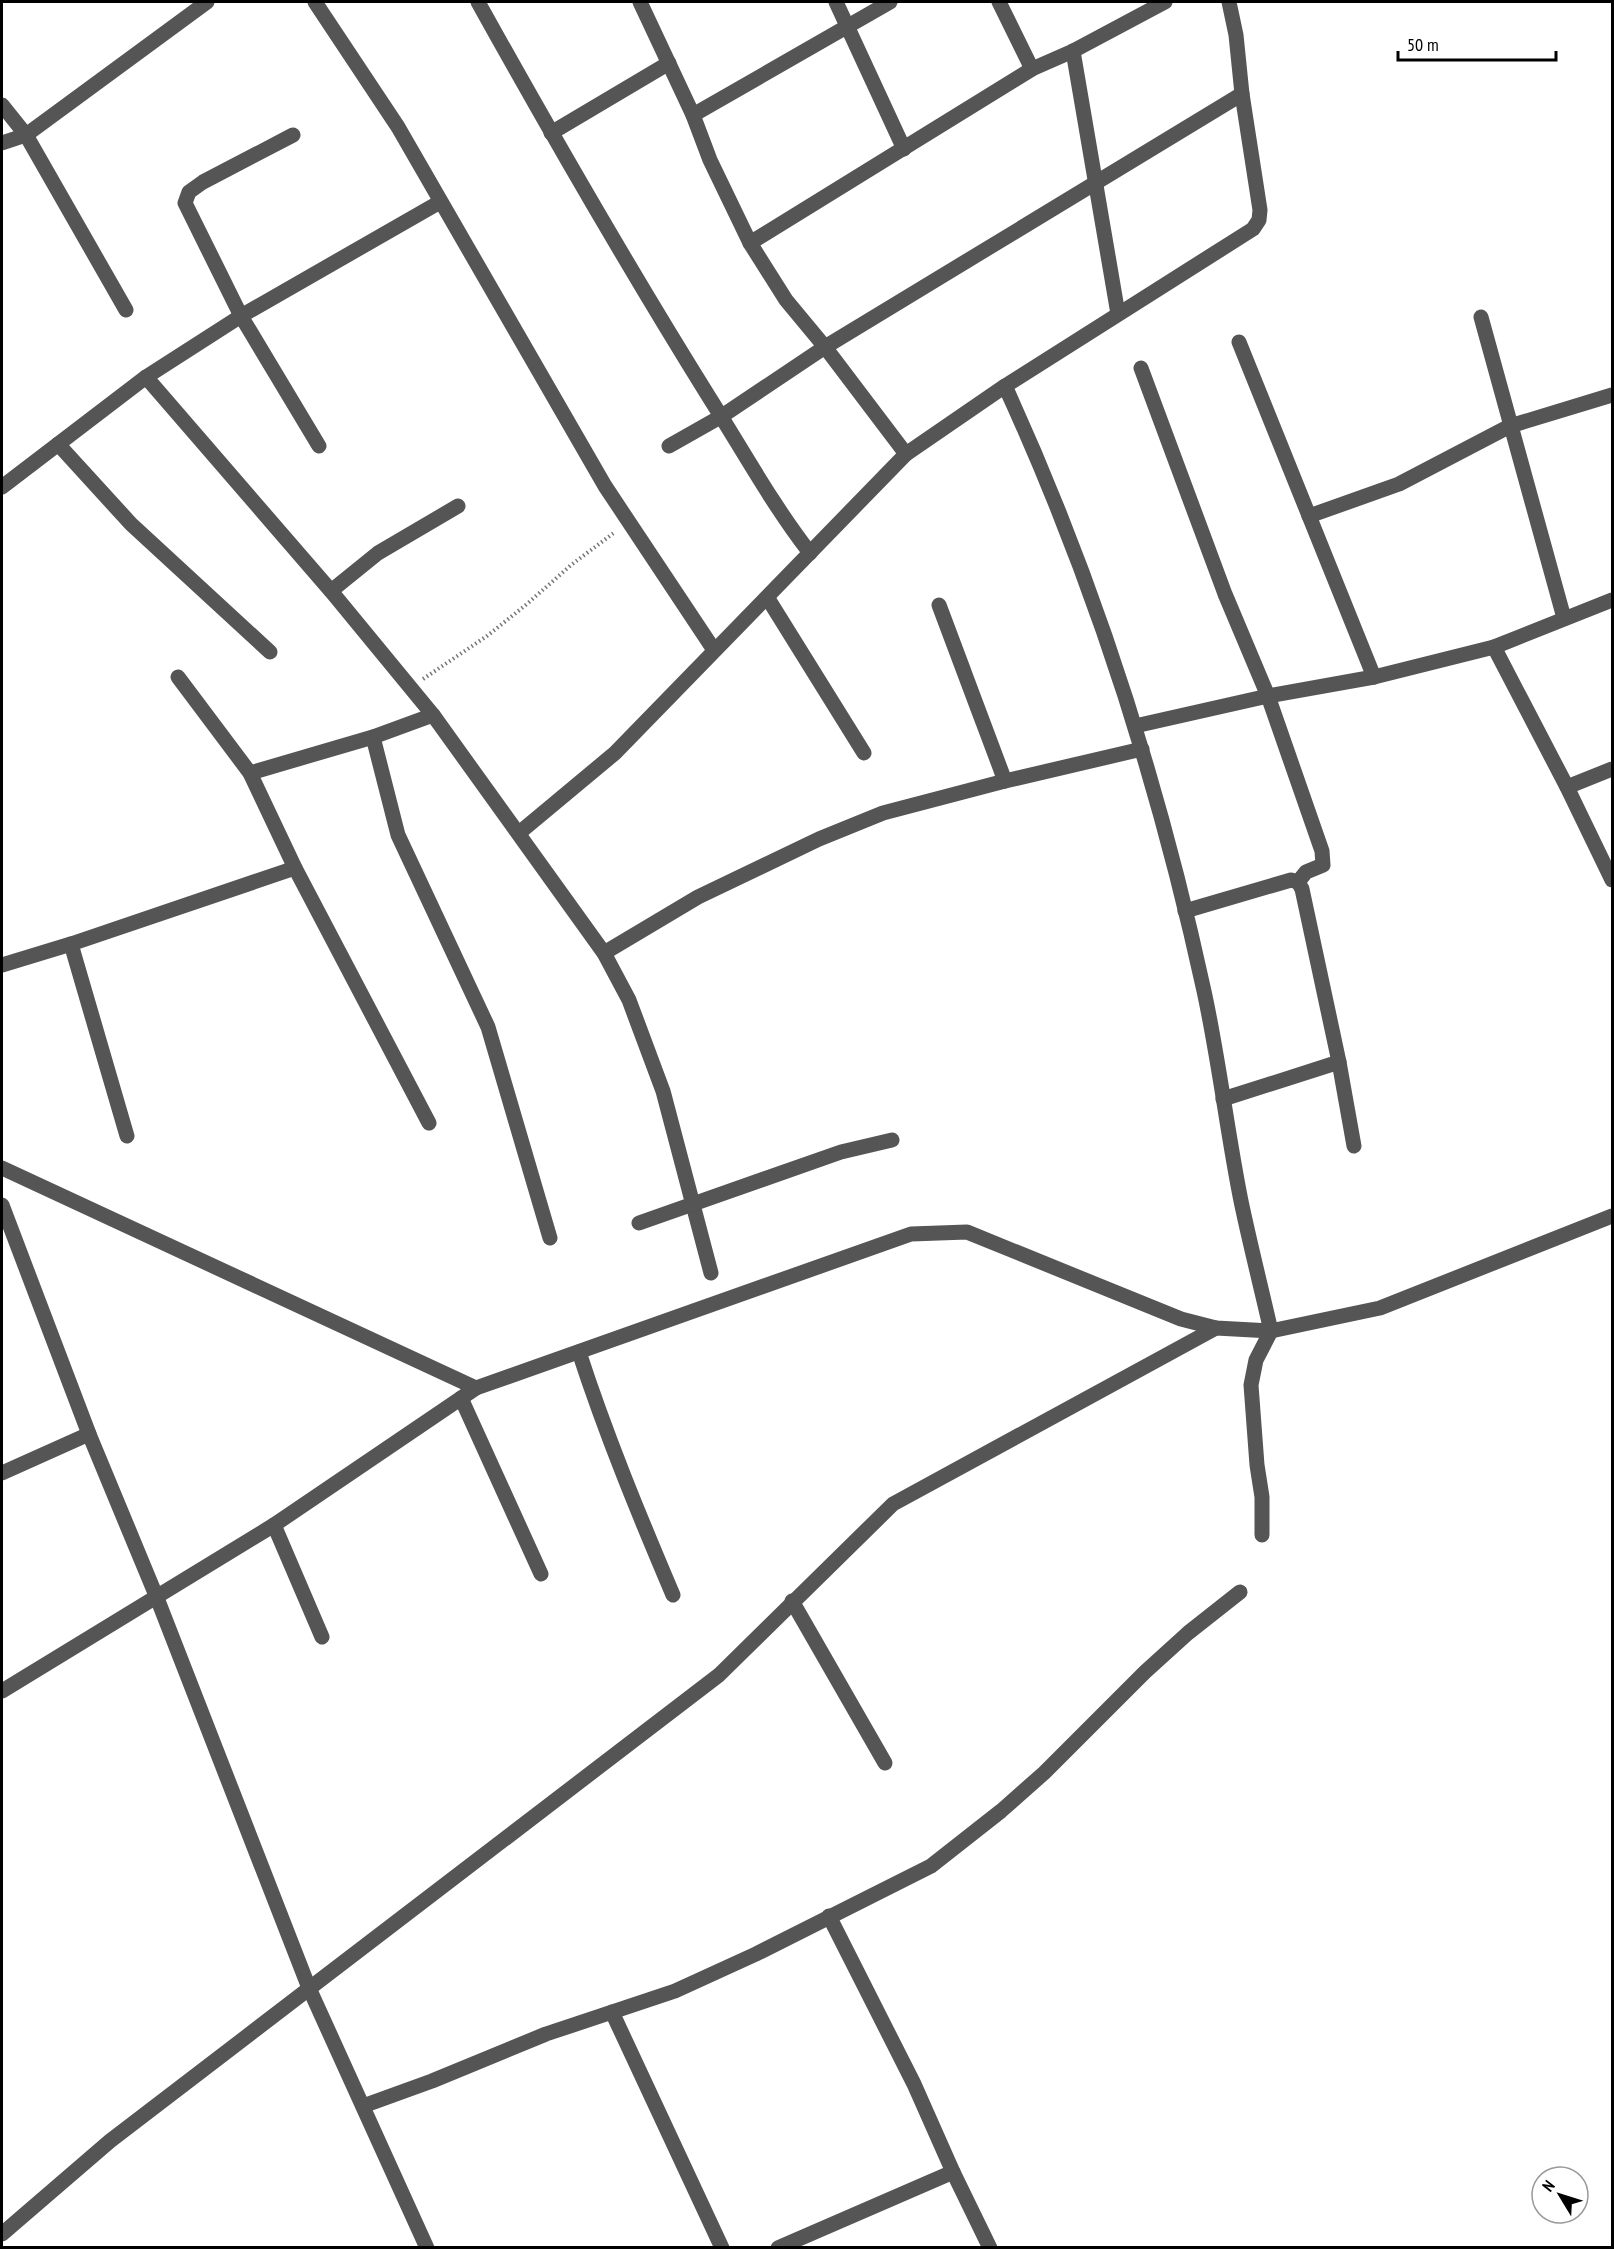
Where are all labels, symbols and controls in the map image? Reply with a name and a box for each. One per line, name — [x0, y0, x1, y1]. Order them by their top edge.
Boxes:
scale bar — [1398, 24, 1556, 62]
text: 50 m — [1407, 33, 1439, 56]
north arrow — [1530, 2165, 1590, 2225]
text: N — [1538, 2176, 1559, 2195]

